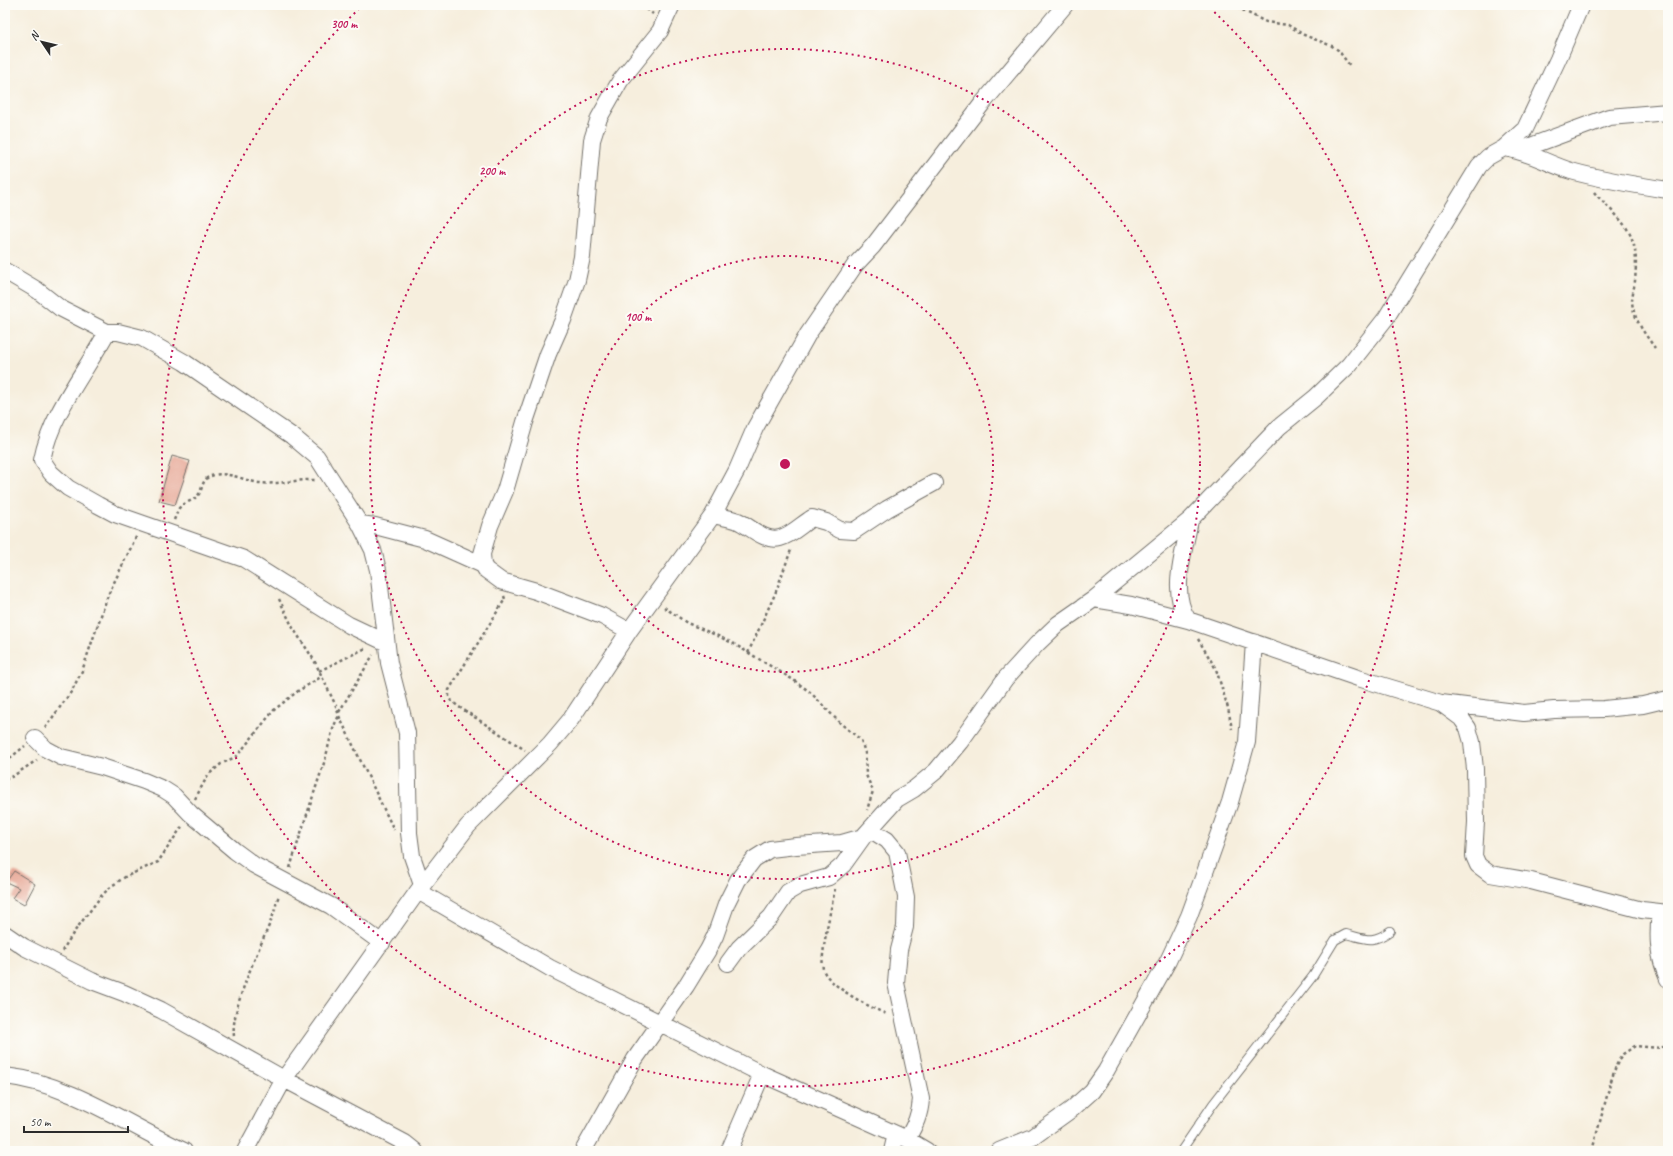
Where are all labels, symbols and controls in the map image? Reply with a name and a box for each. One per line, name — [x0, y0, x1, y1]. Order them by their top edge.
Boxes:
text: 300 m — [331, 16, 358, 32]
north arrow — [22, 22, 62, 62]
text: N — [26, 28, 43, 43]
text: 200 m — [479, 163, 506, 179]
text: 100 m — [625, 309, 652, 325]
centre of rings — [778, 457, 792, 471]
scale bar — [24, 1108, 128, 1134]
text: 50 m — [30, 1114, 52, 1130]

